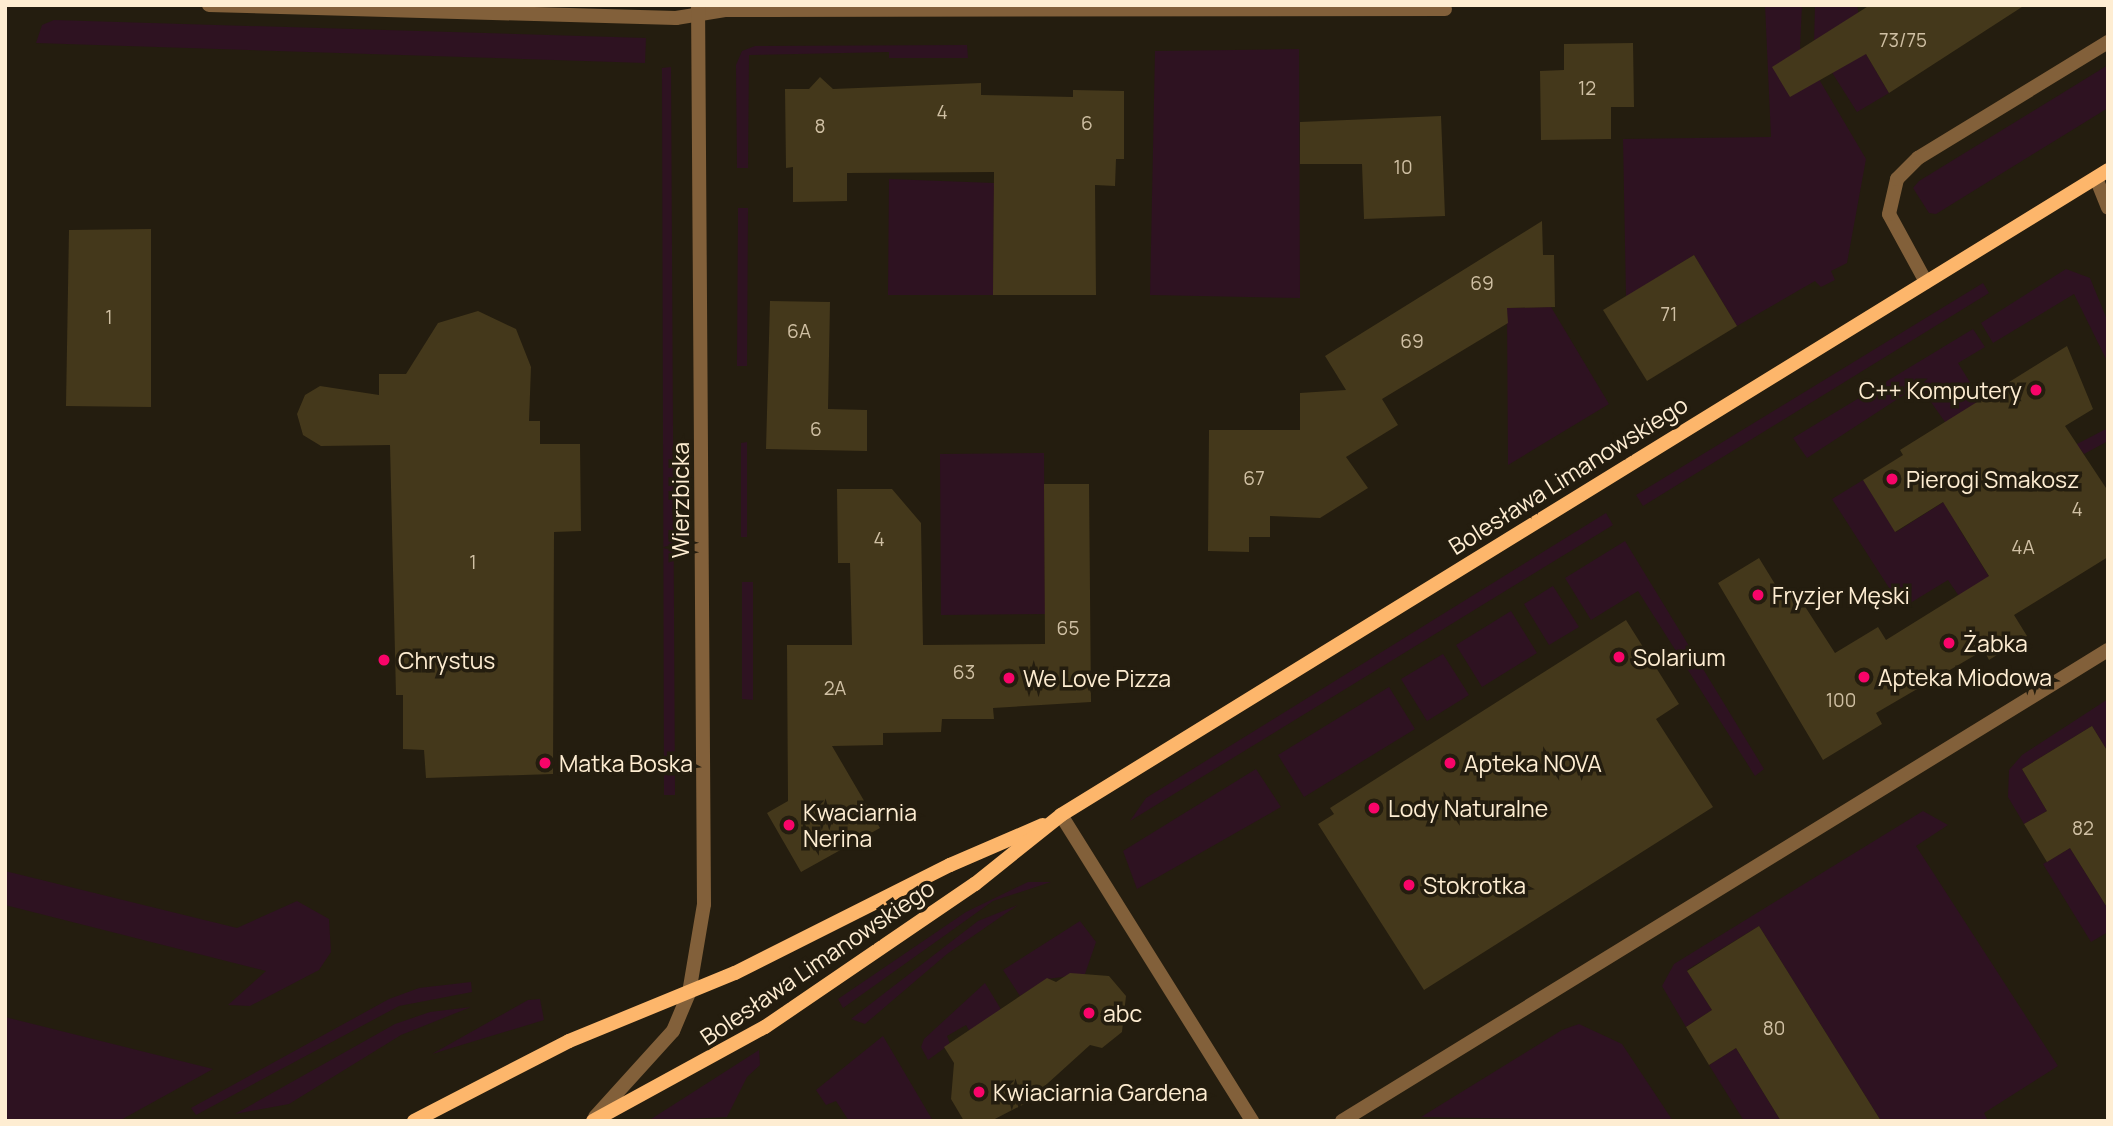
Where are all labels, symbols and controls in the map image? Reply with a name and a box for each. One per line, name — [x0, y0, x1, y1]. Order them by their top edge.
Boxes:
house number: 73/75 — [1879, 30, 1927, 52]
house number: 12 — [1578, 78, 1596, 100]
house number: 4 — [936, 102, 948, 124]
house number: 6 — [1081, 113, 1093, 135]
house number: 8 — [814, 116, 826, 138]
house number: 10 — [1394, 157, 1412, 179]
house number: 69 — [1470, 273, 1494, 295]
house number: 71 — [1661, 304, 1677, 326]
house number: 1 — [105, 307, 113, 329]
house number: 6A — [787, 321, 811, 343]
house number: 69 — [1400, 331, 1424, 353]
place label: C++ Komputery — [1859, 376, 2022, 404]
marker: C++ Komputery — [2028, 382, 2044, 398]
street label: Bolesława Limanowskiego — [1444, 390, 1692, 560]
house number: 6 — [810, 419, 822, 441]
street label: Wierzbicka — [666, 442, 694, 558]
place label: Pierogi Smakosz — [1906, 465, 2079, 493]
house number: 67 — [1243, 468, 1265, 490]
marker: Pierogi Smakosz — [1884, 471, 1900, 487]
house number: 4 — [2071, 499, 2083, 521]
house number: 4 — [873, 529, 885, 551]
house number: 4A — [2011, 537, 2035, 559]
house number: 1 — [469, 552, 477, 574]
place label: Fryzjer Męski — [1772, 581, 1910, 609]
marker: Fryzjer Męski — [1750, 587, 1766, 603]
house number: 65 — [1057, 618, 1079, 640]
place label: Żabka — [1963, 629, 2028, 657]
marker: Żabka — [1941, 635, 1957, 651]
place label: Solarium — [1633, 643, 1726, 671]
place label: Chrystus — [398, 646, 495, 674]
marker: Solarium — [1611, 649, 1627, 665]
marker: Chrystus — [376, 652, 392, 668]
house number: 63 — [953, 662, 975, 684]
place label: Apteka Miodowa — [1878, 663, 2052, 691]
place label: We Love Pizza — [1023, 664, 1171, 692]
marker: Apteka Miodowa — [1856, 669, 1872, 685]
marker: We Love Pizza — [1001, 670, 1017, 686]
house number: 2A — [824, 678, 846, 700]
house number: 100 — [1826, 690, 1856, 712]
place label: Matka Boska — [559, 749, 693, 777]
place label: Apteka NOVA — [1464, 749, 1602, 777]
marker: Matka Boska — [537, 755, 553, 771]
marker: Apteka NOVA — [1442, 755, 1458, 771]
place label: Lody Naturalne — [1388, 794, 1548, 822]
place label: Kwaciarnia Nerina — [803, 798, 917, 852]
marker: Lody Naturalne — [1366, 800, 1382, 816]
marker: Kwaciarnia Nerina — [781, 817, 797, 833]
house number: 82 — [2072, 818, 2094, 840]
place label: Stokrotka — [1423, 871, 1526, 899]
street label: Bolesława Limanowskiego — [695, 873, 939, 1051]
marker: Stokrotka — [1401, 877, 1417, 893]
place label: abc — [1103, 999, 1142, 1027]
marker: abc — [1081, 1005, 1097, 1021]
house number: 80 — [1763, 1018, 1785, 1040]
place label: Kwiaciarnia Gardena — [993, 1078, 1208, 1106]
marker: Kwiaciarnia Gardena — [971, 1084, 987, 1100]

